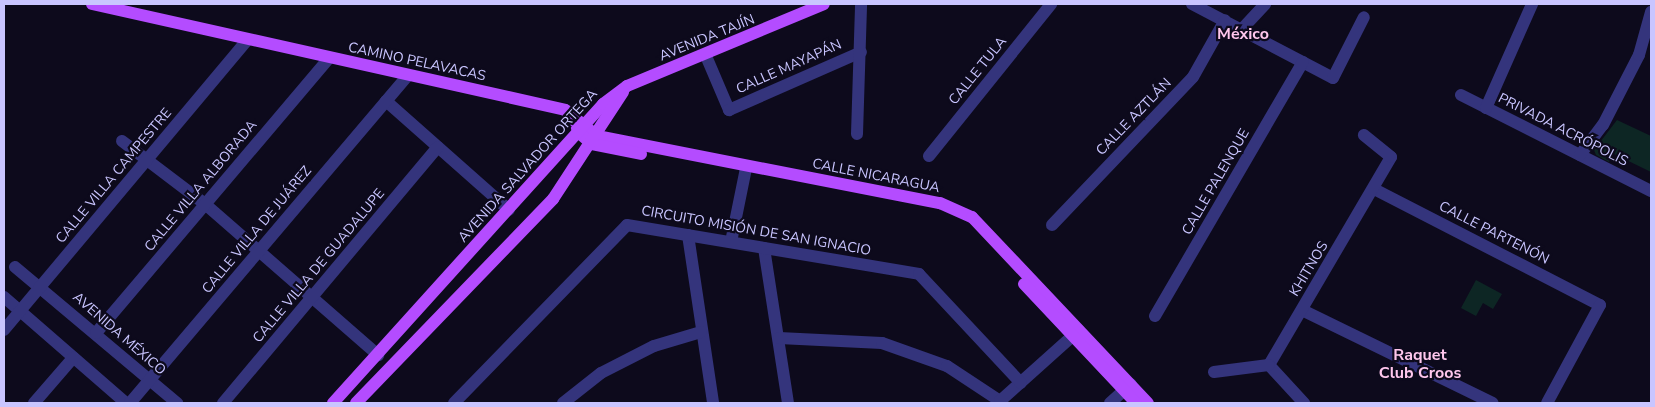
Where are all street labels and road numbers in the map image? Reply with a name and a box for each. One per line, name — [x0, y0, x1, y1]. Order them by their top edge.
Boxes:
street label: AVENIDA TAJÍN — [657, 11, 757, 65]
street label: CALLE TULA — [946, 34, 1010, 108]
street label: CALLE MAYAPÁN — [734, 36, 844, 98]
street label: CAMINO PELAVACAS — [347, 39, 487, 85]
street label: CALLE AZTLÁN — [1093, 75, 1175, 159]
street label: AVENIDA SALVADOR ORTEGA — [455, 86, 601, 246]
street label: PRIVADA ACRÓPOLIS — [1495, 90, 1631, 170]
street label: CALLE VILLA CAMPESTRE — [53, 105, 175, 247]
street label: CALLE VILLA ALBORADA — [141, 117, 261, 255]
street label: CALLE PALENQUE — [1179, 126, 1253, 238]
street label: CALLE NICARAGUA — [811, 155, 941, 197]
street label: CALLE VILLA DE JUÁREZ — [199, 163, 315, 297]
street label: CALLE VILLA DE GUADALUPE — [250, 186, 388, 346]
street label: CALLE PARTENÓN — [1436, 198, 1552, 268]
street label: CIRCUITO MISIÓN DE SAN IGNACIO — [640, 203, 872, 259]
street label: KHITNOS — [1286, 238, 1332, 300]
street label: AVENIDA MÉXICO — [69, 289, 169, 379]

